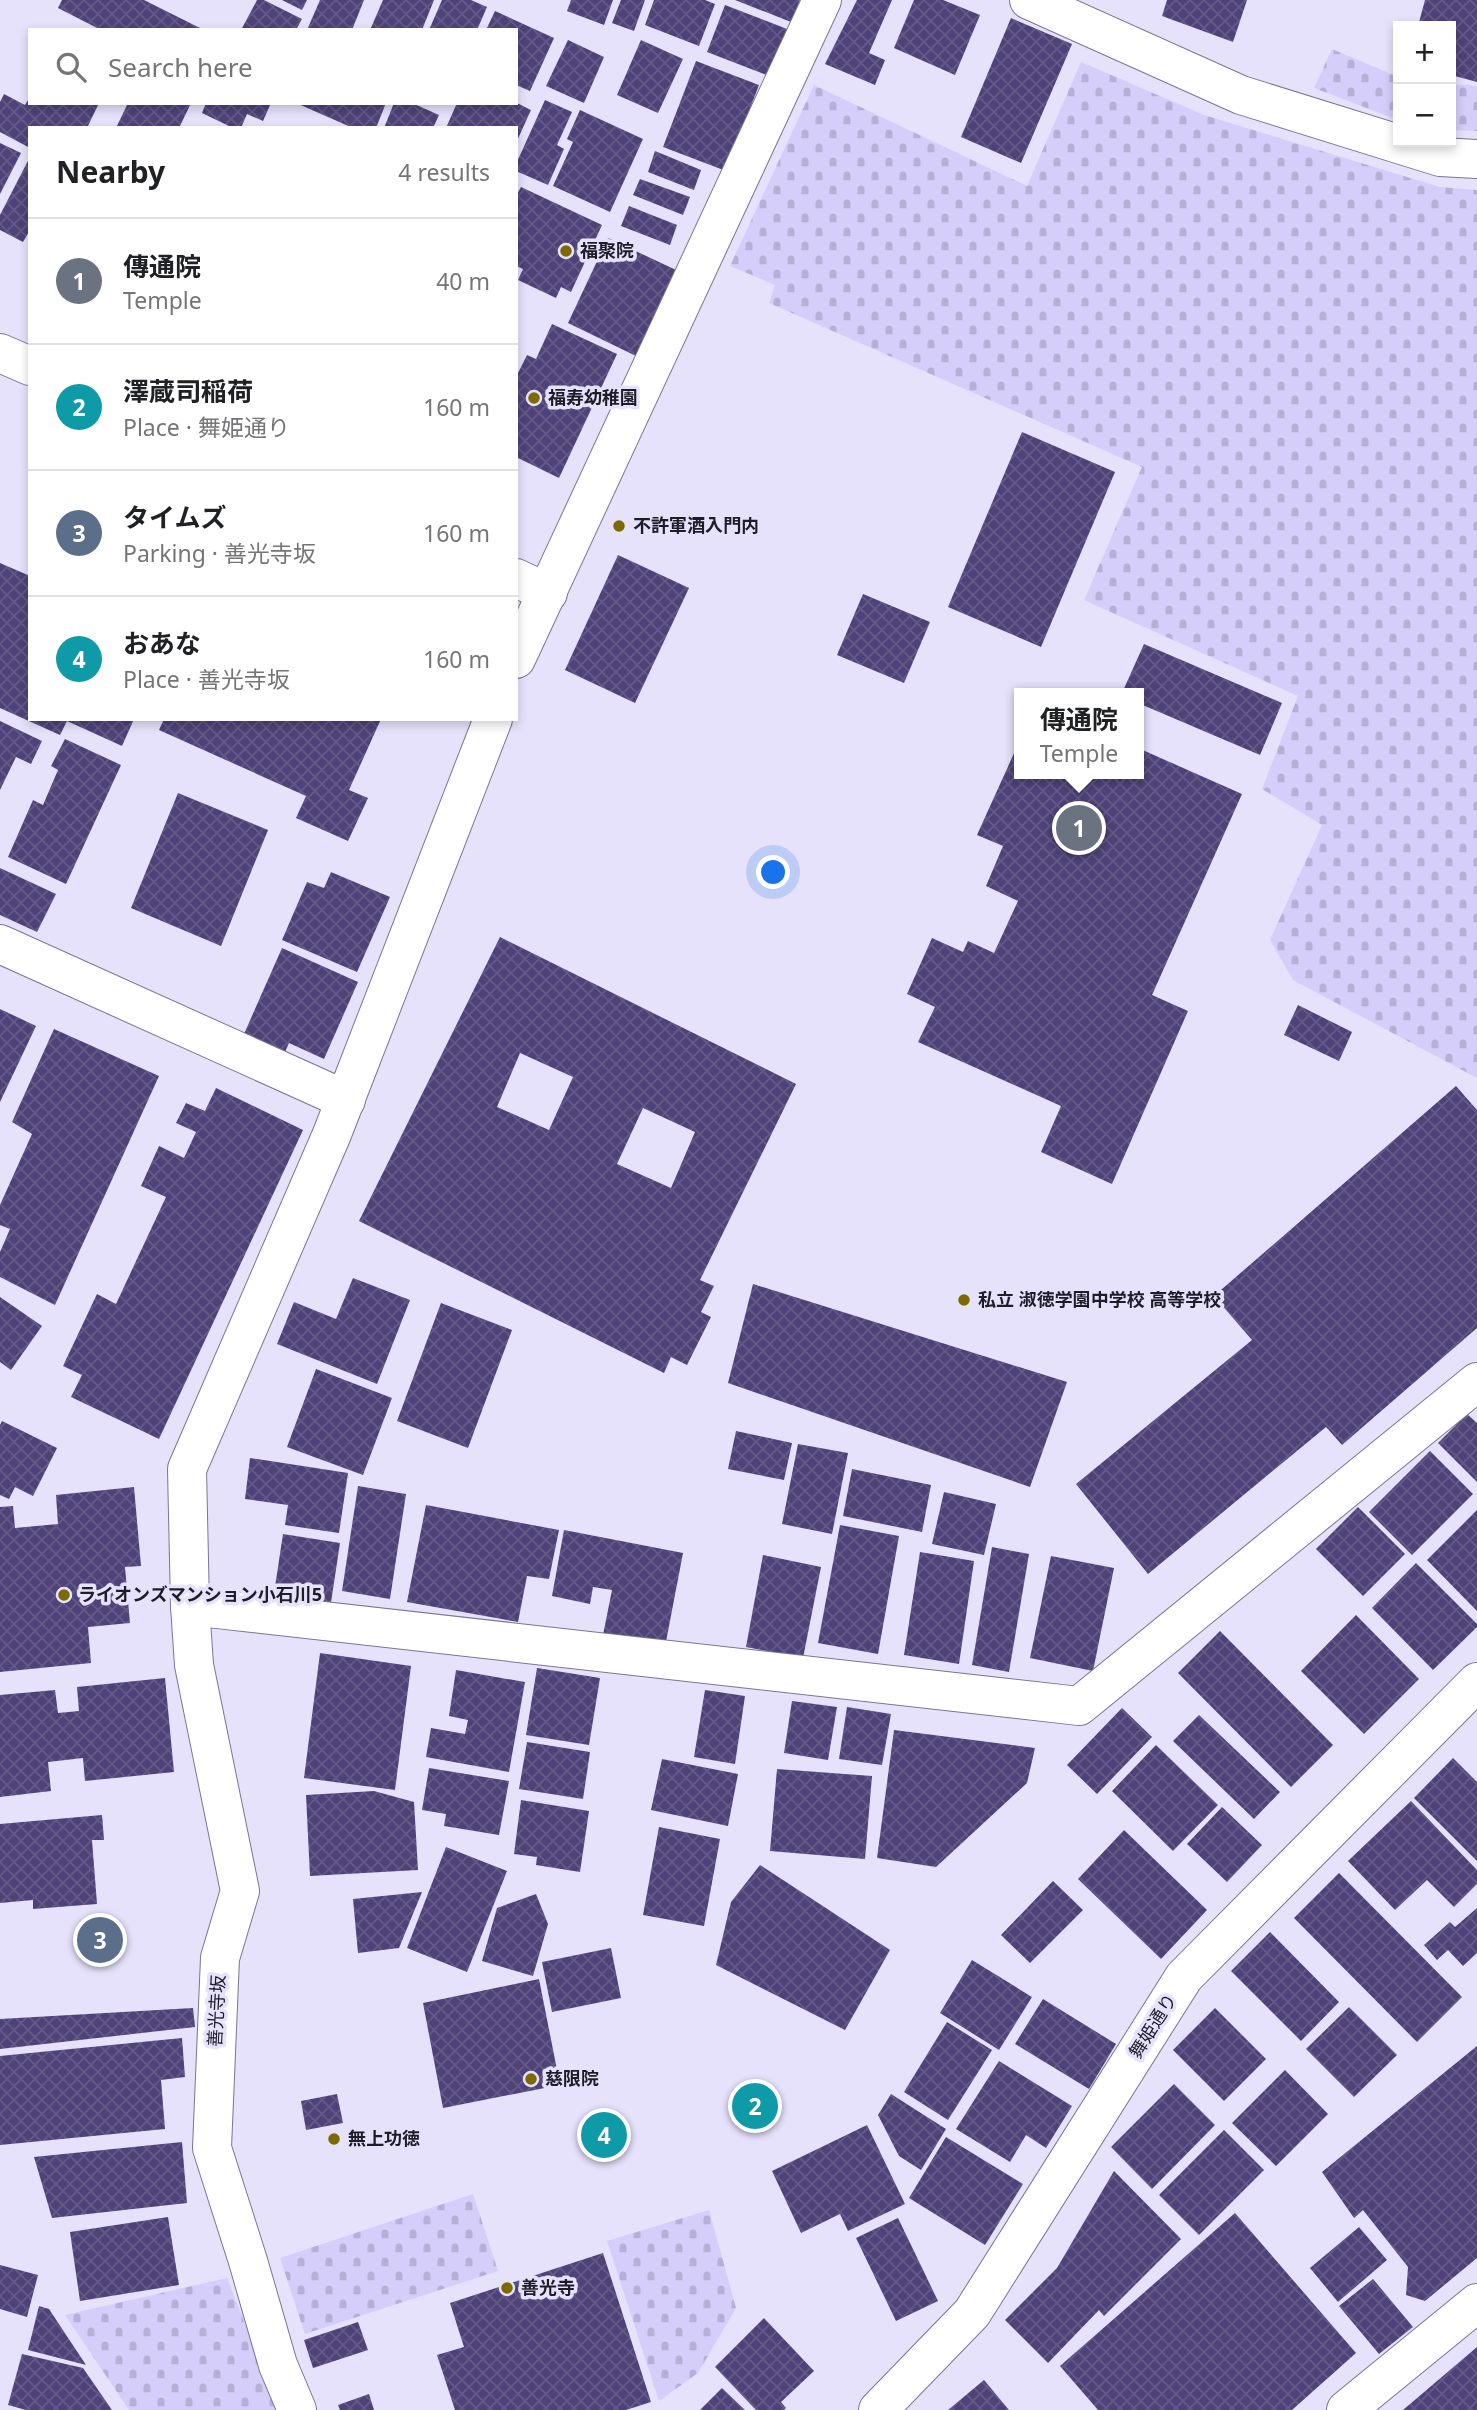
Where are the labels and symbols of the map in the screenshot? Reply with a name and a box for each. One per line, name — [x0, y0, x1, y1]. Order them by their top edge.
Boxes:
place label: 福聚院 — [580, 238, 634, 262]
marker: 福聚院 — [558, 243, 574, 259]
place label: 福寿幼稚園 — [548, 385, 638, 409]
marker: 福寿幼稚園 — [526, 390, 542, 406]
place label: 不許軍酒入門内 — [633, 513, 759, 537]
marker: 不許軍酒入門内 — [611, 518, 627, 534]
pin: 1 — [1056, 802, 1102, 854]
your location — [756, 855, 790, 889]
place label: 私立 淑徳学園中学校 高等学校 — [978, 1287, 1221, 1311]
marker: 私立 淑徳学園中学校 高等学校 — [956, 1292, 972, 1308]
place label: ライオンズマンション小石川5 — [78, 1582, 322, 1606]
marker: ライオンズマンション小石川5 — [56, 1587, 72, 1603]
pin: 3 — [77, 1914, 123, 1966]
street label: 善光寺坂 — [202, 1974, 230, 2048]
street label: 舞姫通り — [1123, 1989, 1181, 2062]
place label: 慈限院 — [545, 2066, 599, 2090]
marker: 慈限院 — [523, 2071, 539, 2087]
pin: 2 — [732, 2080, 778, 2132]
pin: 4 — [581, 2109, 627, 2161]
place label: 無上功徳 — [348, 2126, 420, 2150]
marker: 無上功徳 — [326, 2131, 342, 2147]
place label: 善光寺 — [521, 2275, 575, 2299]
marker: 善光寺 — [499, 2280, 515, 2296]

